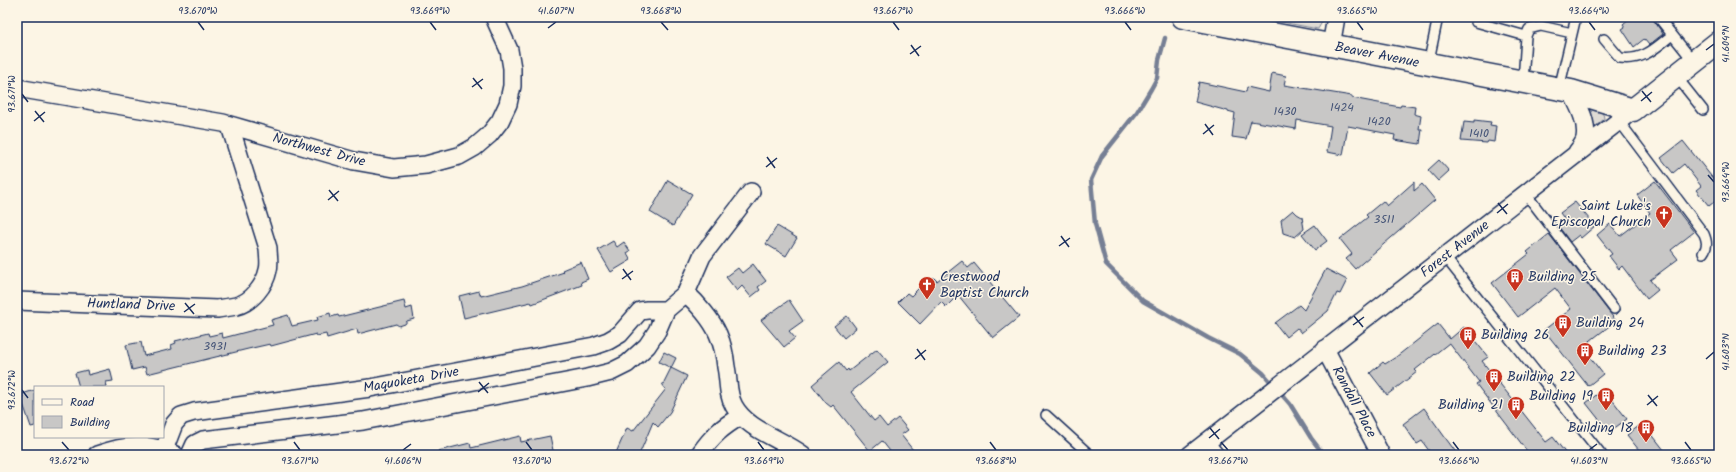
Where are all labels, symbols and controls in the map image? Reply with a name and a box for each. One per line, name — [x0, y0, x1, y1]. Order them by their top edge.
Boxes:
text: 93.670°W — [178, 3, 218, 19]
text: 93.669°W — [410, 3, 450, 19]
text: 41.607°N — [538, 3, 574, 19]
text: 93.668°W — [640, 3, 682, 19]
text: 93.667°W — [873, 3, 913, 19]
text: 93.666°W — [1105, 3, 1146, 19]
text: 93.665°W — [1337, 3, 1378, 19]
text: 93.664°W — [1569, 3, 1610, 19]
text: 41.604°N — [1718, 25, 1734, 63]
street label: Beaver Avenue — [1333, 36, 1422, 74]
text: 93.671°W — [4, 75, 20, 113]
house number: 1424 — [1330, 98, 1354, 117]
house number: 1430 — [1273, 102, 1297, 121]
house number: 1420 — [1367, 112, 1391, 131]
house number: 1410 — [1469, 124, 1489, 143]
street label: Northwest Drive — [270, 127, 369, 173]
text: 93.664°W — [1718, 161, 1734, 202]
place label: Saint Luke's Episcopal Church — [1551, 195, 1651, 233]
church icon: Saint Luke's Episcopal Church — [1654, 204, 1674, 229]
house number: 3511 — [1374, 210, 1395, 229]
street label: Forest Avenue — [1416, 214, 1495, 283]
place label: Crestwood Baptist Church — [940, 266, 1029, 304]
place label: Building 25 — [1528, 266, 1598, 288]
building icon: Building 25 — [1505, 267, 1525, 292]
church icon: Crestwood Baptist Church — [917, 275, 937, 300]
street label: Huntland Drive — [87, 292, 176, 318]
place label: Building 24 — [1576, 312, 1645, 334]
building icon: Building 24 — [1553, 313, 1573, 338]
place label: Building 26 — [1481, 324, 1549, 346]
building icon: Building 26 — [1458, 325, 1478, 350]
text: 41.603°N — [1718, 333, 1734, 371]
house number: 3931 — [203, 337, 227, 356]
place label: Building 23 — [1598, 340, 1667, 362]
building icon: Building 23 — [1575, 341, 1595, 366]
street label: Maquoketa Drive — [361, 361, 461, 399]
street label: Randall Place — [1326, 362, 1382, 442]
place label: Building 22 — [1507, 366, 1576, 388]
building icon: Building 22 — [1484, 367, 1504, 392]
text: 93.672°W — [4, 370, 20, 410]
place label: Building 19 — [1529, 385, 1593, 407]
legend — [34, 386, 164, 438]
building icon: Building 19 — [1596, 386, 1616, 411]
text: Road — [70, 393, 95, 412]
place label: Building 21 — [1438, 394, 1503, 416]
building icon: Building 21 — [1506, 395, 1526, 420]
text: Building — [70, 413, 110, 432]
place label: Building 18 — [1568, 417, 1634, 439]
building icon: Building 18 — [1636, 418, 1656, 443]
text: 93.672°W — [49, 453, 89, 469]
text: 93.671°W — [281, 453, 319, 469]
text: 41.606°N — [384, 453, 422, 469]
text: 93.670°W — [512, 453, 552, 469]
text: 93.669°W — [744, 453, 784, 469]
text: 93.668°W — [975, 453, 1017, 469]
text: 93.667°W — [1208, 453, 1248, 469]
text: 93.666°W — [1439, 453, 1480, 469]
text: 41.603°N — [1570, 453, 1608, 469]
text: 93.665°W — [1671, 453, 1712, 469]

